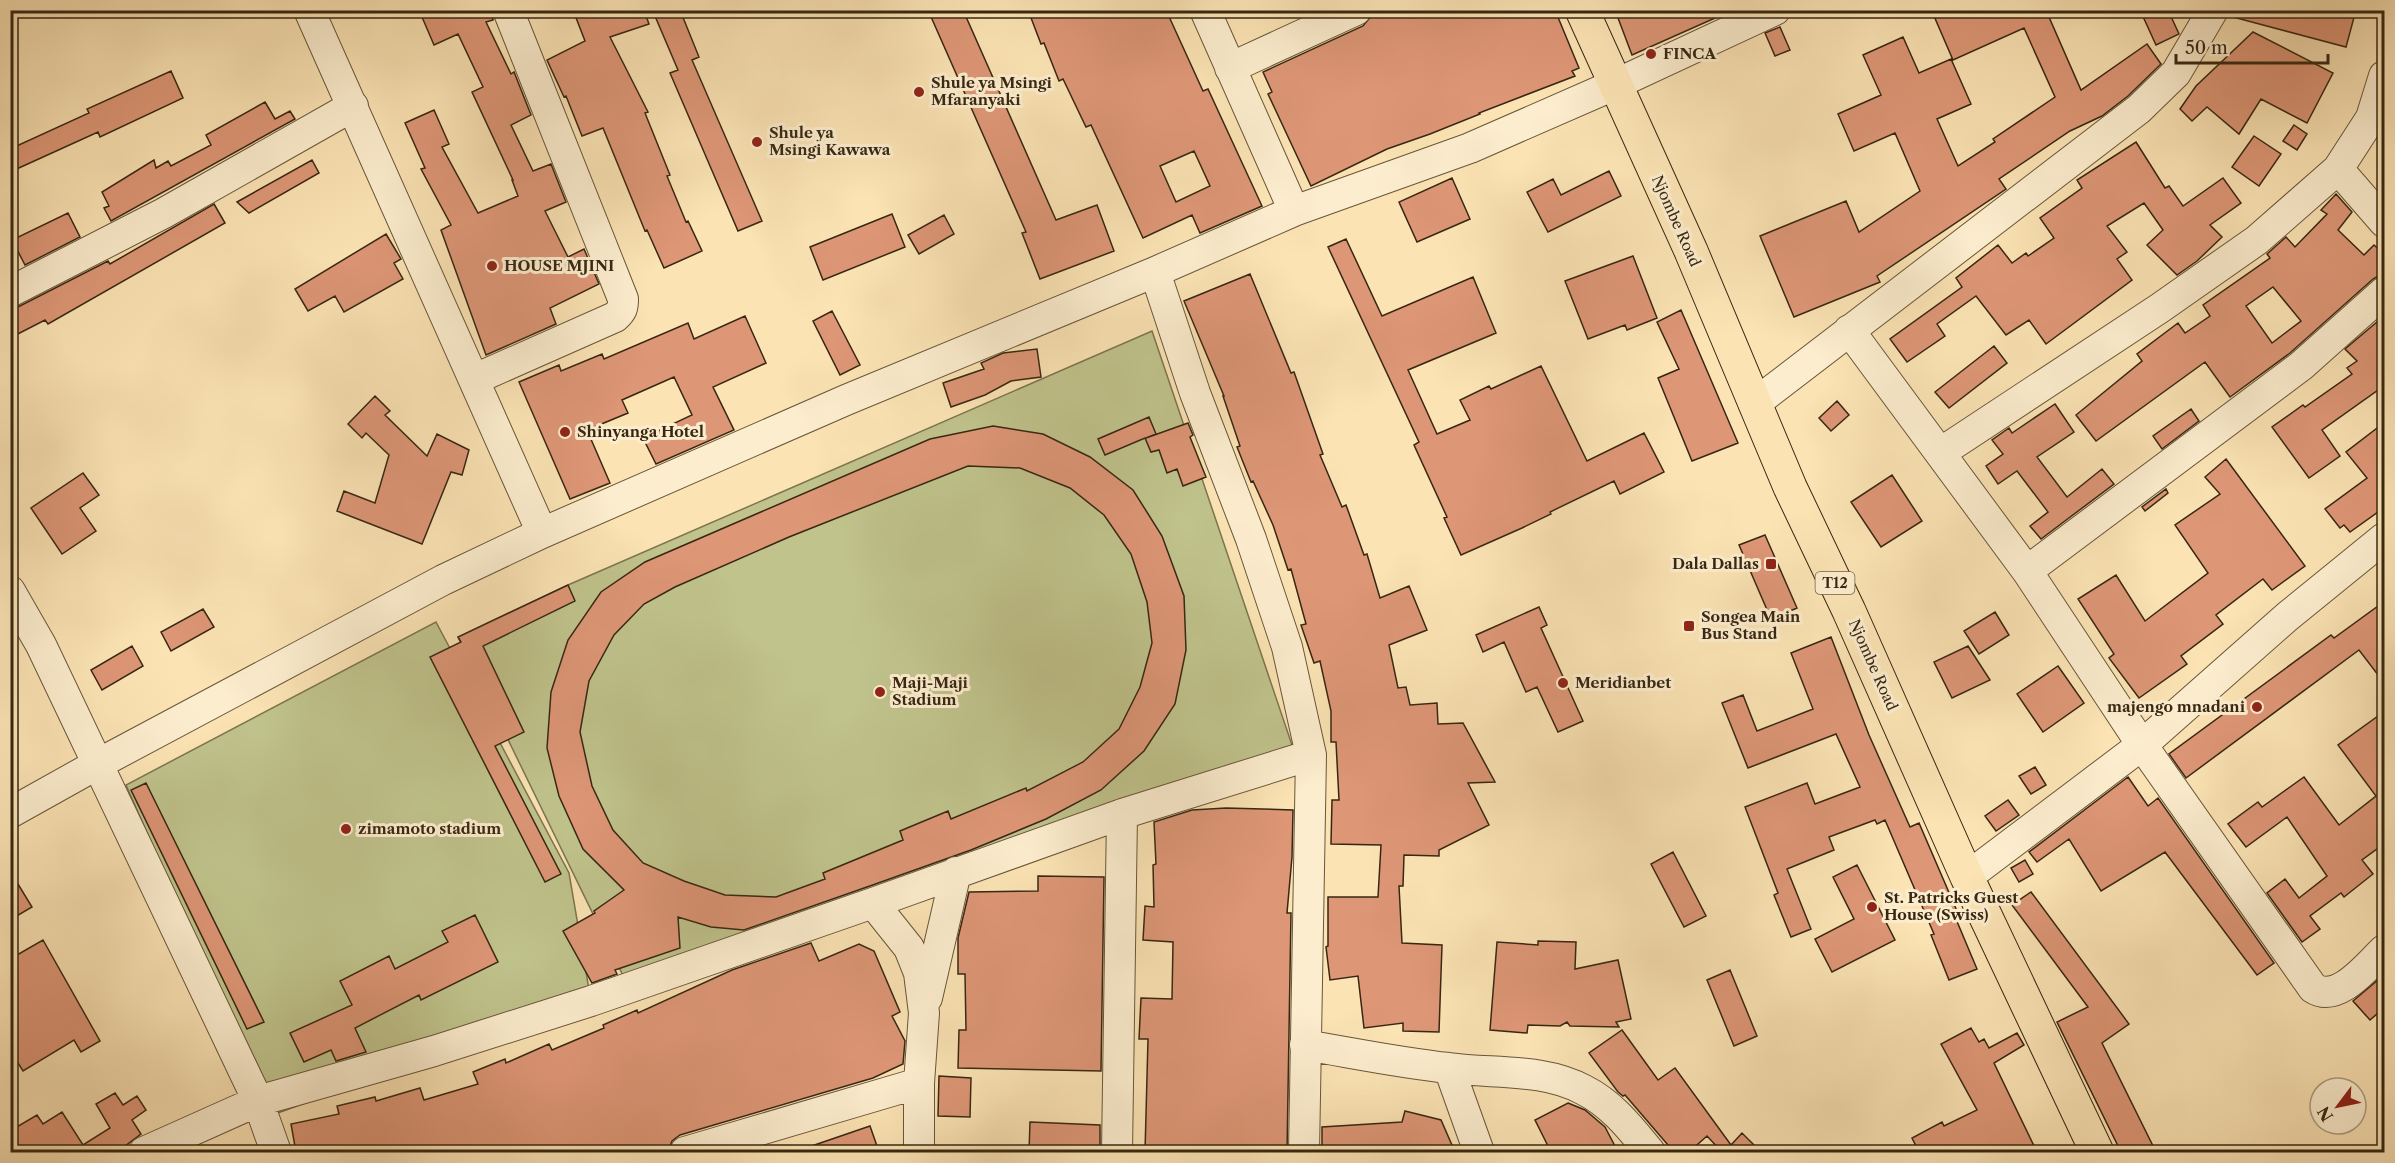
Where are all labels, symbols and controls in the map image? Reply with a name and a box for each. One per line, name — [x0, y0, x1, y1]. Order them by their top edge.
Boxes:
scale bar — [2176, 27, 2328, 65]
text: 50 m — [2185, 37, 2228, 59]
place label: FINCA — [1663, 44, 1716, 63]
marker: FINCA — [1644, 47, 1658, 61]
place label: Shule ya Msingi Mfaranyaki — [931, 73, 1053, 109]
marker: Shule ya Msingi Mfaranyaki — [912, 85, 926, 99]
place label: Shule ya Msingi Kawawa — [769, 123, 891, 159]
marker: Shule ya Msingi Kawawa — [750, 135, 764, 149]
street label: Njombe Road — [1648, 172, 1705, 270]
place label: HOUSE MJINI — [504, 256, 614, 275]
marker: HOUSE MJINI — [485, 259, 499, 273]
place label: Shinyanga Hotel — [577, 422, 704, 441]
marker: Shinyanga Hotel — [558, 425, 572, 439]
place label: Dala Dallas — [1672, 554, 1759, 573]
marker: Dala Dallas — [1764, 557, 1778, 571]
road number: T12 — [1816, 572, 1854, 594]
place label: Songea Main Bus Stand — [1701, 607, 1801, 643]
street label: Njombe Road — [1845, 616, 1902, 714]
marker: Songea Main Bus Stand — [1682, 619, 1696, 633]
place label: Maji-Maji Stadium — [892, 673, 969, 709]
place label: Meridianbet — [1575, 673, 1671, 692]
marker: Meridianbet — [1556, 676, 1570, 690]
marker: Maji-Maji Stadium — [873, 685, 887, 699]
place label: majengo mnadani — [2107, 697, 2246, 716]
marker: majengo mnadani — [2250, 700, 2264, 714]
place label: zimamoto stadium — [358, 819, 501, 838]
marker: zimamoto stadium — [339, 822, 353, 836]
place label: St. Patricks Guest House (Swiss) — [1884, 888, 2018, 924]
marker: St. Patricks Guest House (Swiss) — [1865, 900, 1879, 914]
north arrow — [2308, 1076, 2368, 1136]
text: N — [2313, 1103, 2337, 1125]

